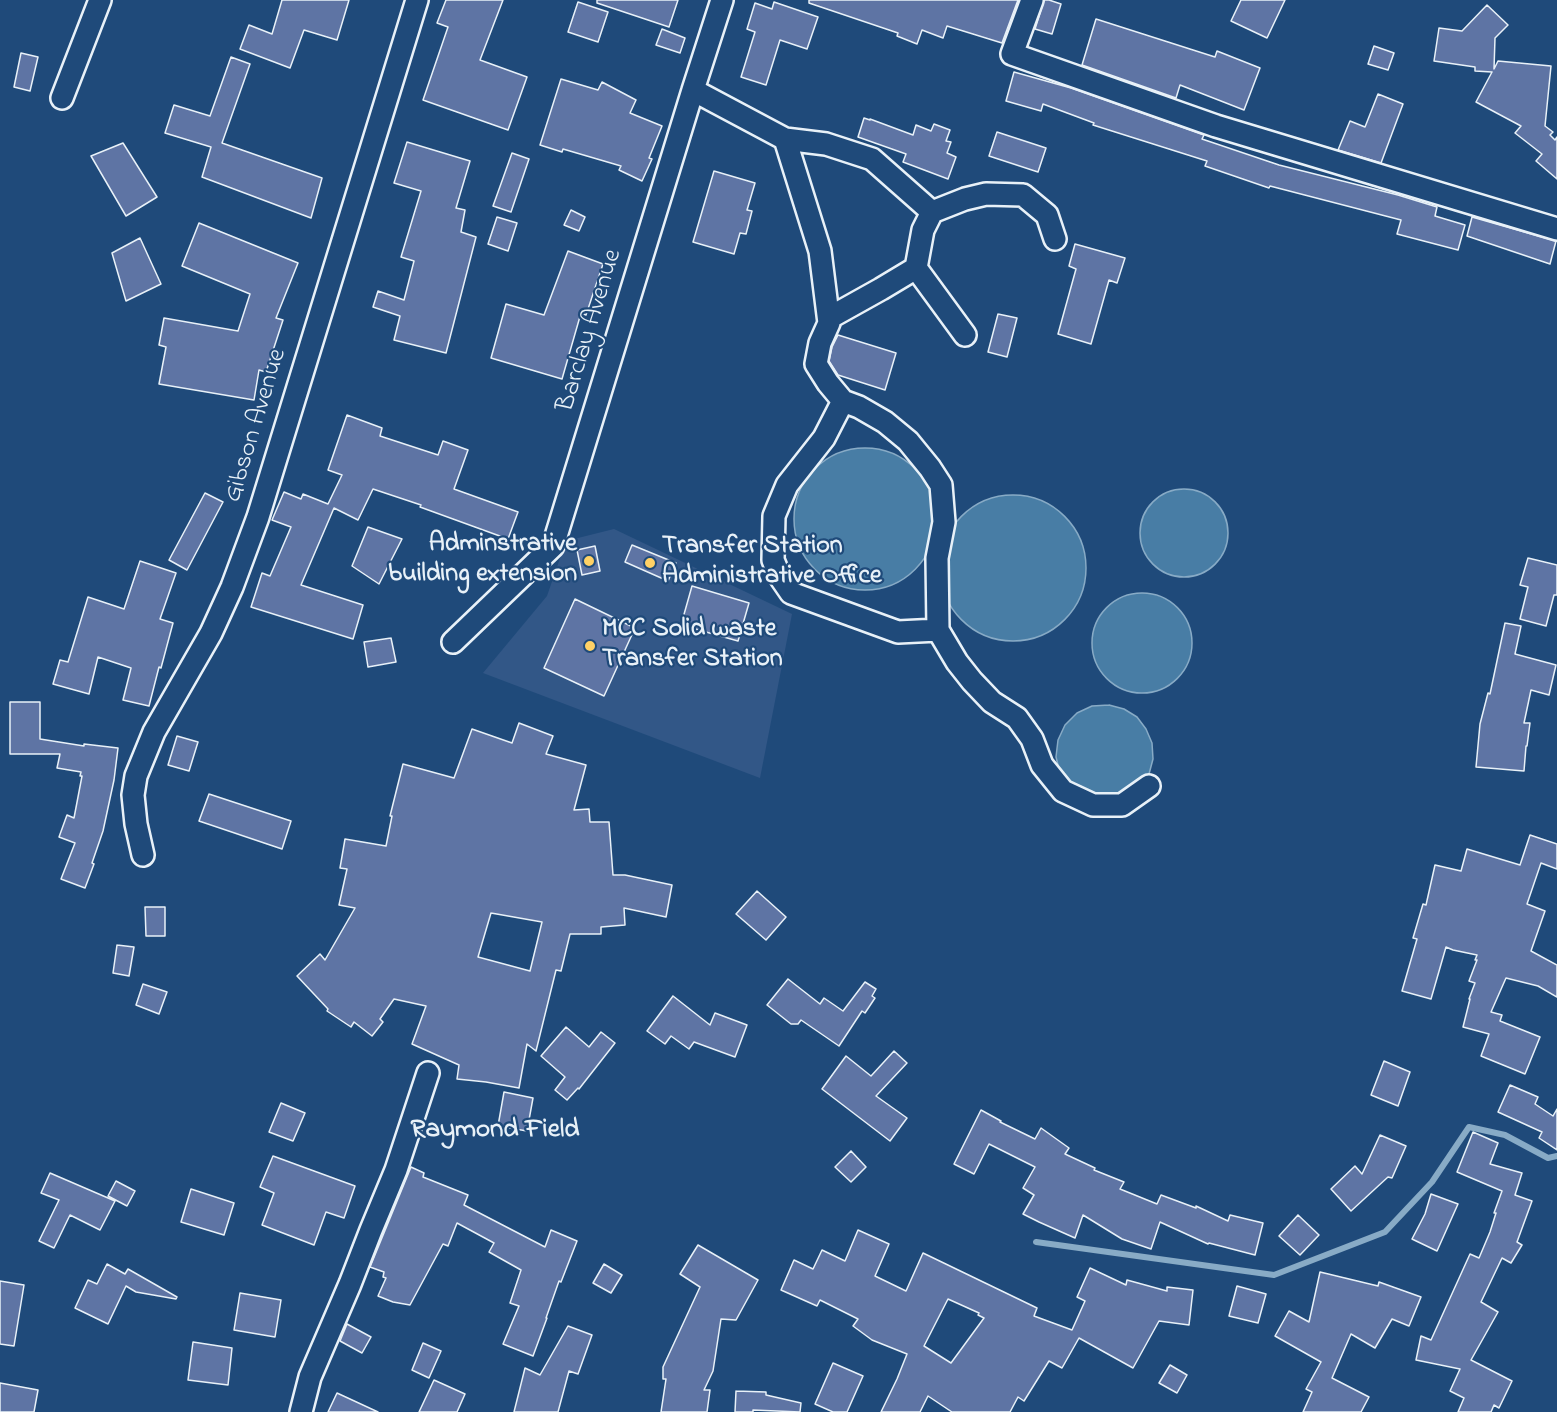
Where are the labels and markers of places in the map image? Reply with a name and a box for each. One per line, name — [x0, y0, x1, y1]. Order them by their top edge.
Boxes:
place label: Adminstrative building extension — [388, 530, 577, 592]
place label: Transfer Station Administrative Office — [662, 532, 882, 594]
marker: Adminstrative building extension — [582, 554, 596, 568]
marker: Transfer Station Administrative Office — [643, 556, 657, 570]
place label: MCC Solid waste Transfer Station — [602, 615, 783, 676]
marker: MCC Solid waste Transfer Station — [583, 639, 597, 653]

